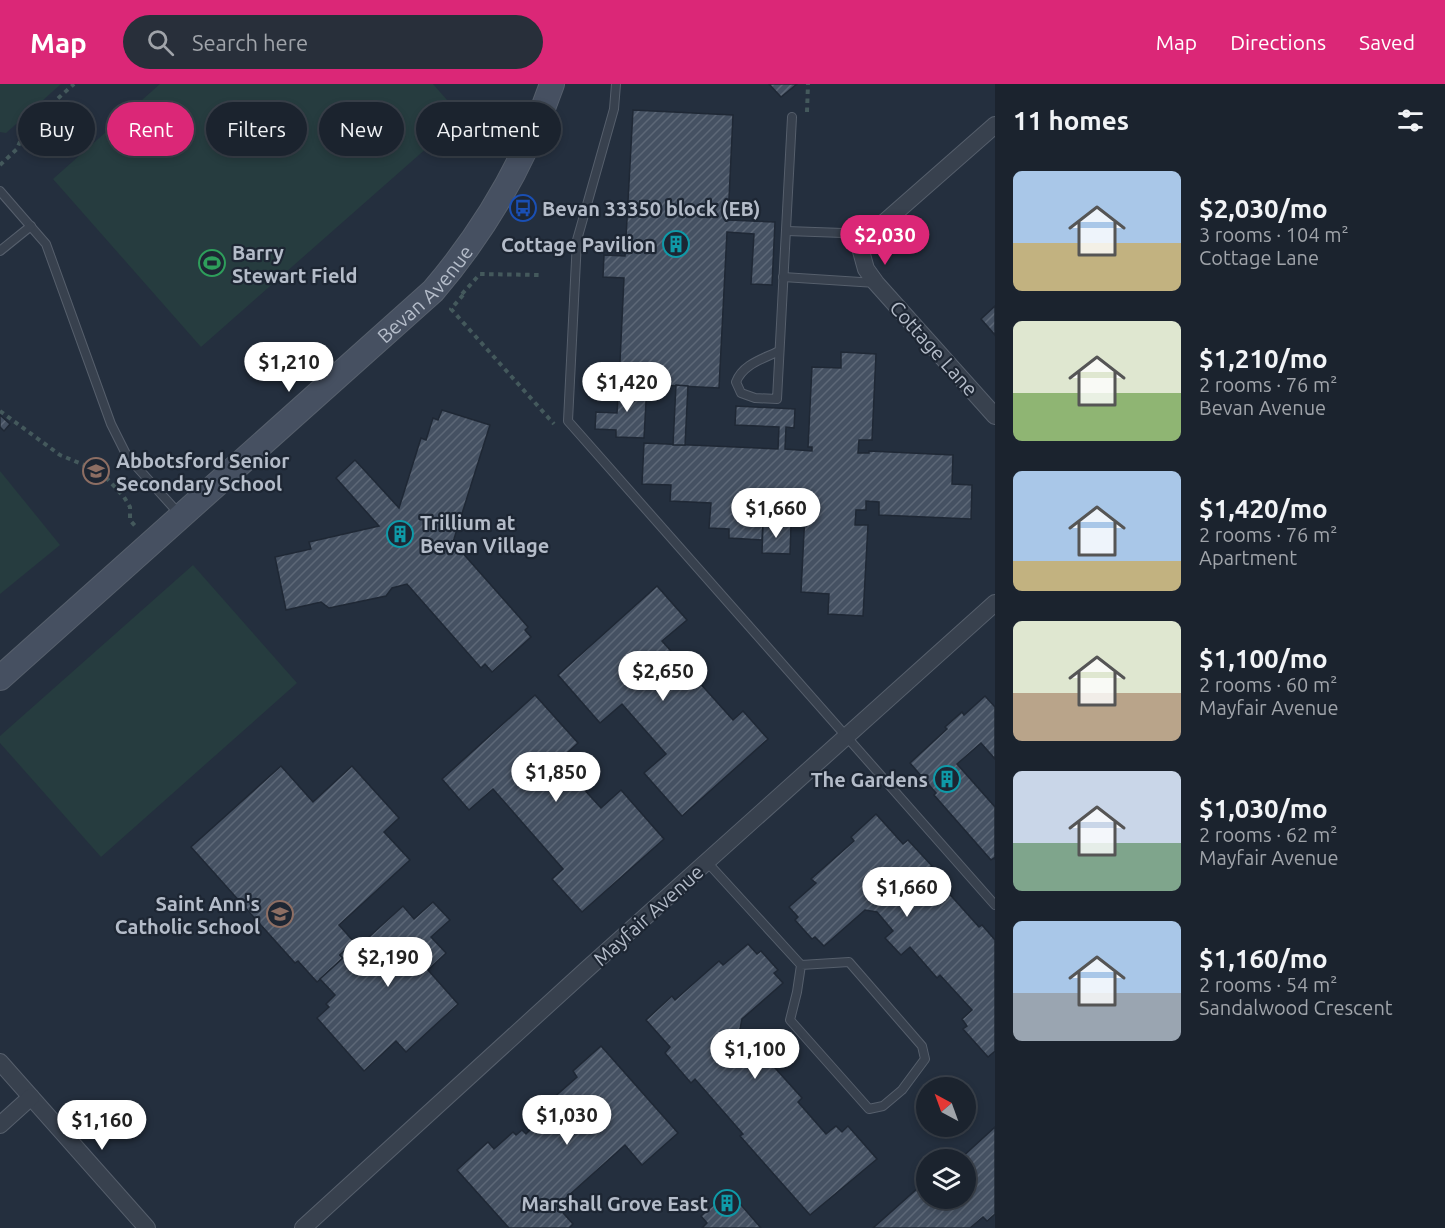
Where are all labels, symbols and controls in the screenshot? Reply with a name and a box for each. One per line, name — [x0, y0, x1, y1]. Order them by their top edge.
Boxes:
search box — [123, 15, 543, 69]
icon: search — [144, 26, 177, 59]
text: Map — [30, 27, 87, 58]
text: Search here — [192, 30, 308, 55]
text: Map — [1156, 30, 1197, 54]
text: Directions — [1230, 30, 1326, 54]
text: Saved — [1359, 30, 1415, 54]
chip: Buy — [18, 102, 95, 156]
chip: Rent — [107, 102, 194, 156]
chip: Filters — [206, 102, 307, 156]
chip: New — [319, 102, 404, 156]
chip: Apartment — [416, 102, 561, 156]
icon: filters — [1394, 104, 1427, 137]
text: 11 homes — [1013, 106, 1129, 135]
bus stop icon: Bevan 33350 block (EB) — [508, 193, 538, 223]
text: $2,030/mo — [1199, 194, 1328, 223]
icon: home — [1061, 195, 1133, 267]
place label: Bevan 33350 block (EB) — [542, 197, 760, 220]
pin: $2,030 — [836, 215, 934, 266]
text: $2,030 — [854, 223, 916, 246]
text: 3 rooms · 104 m² — [1199, 223, 1349, 246]
building icon: Cottage Pavilion — [661, 229, 691, 259]
place label: Cottage Pavilion — [501, 233, 656, 256]
street label: Bevan Avenue — [372, 240, 477, 347]
place label: Barry Stewart Field — [232, 241, 357, 287]
text: Cottage Lane — [1199, 246, 1319, 269]
sports icon: Barry Stewart Field — [197, 248, 227, 278]
street label: Cottage Lane — [885, 296, 983, 400]
pin: $1,210 — [240, 342, 338, 393]
text: $1,210/mo — [1199, 344, 1328, 373]
icon: home — [1061, 345, 1133, 417]
text: $1,210 — [258, 350, 320, 373]
pin: $1,420 — [578, 362, 676, 413]
text: $1,420 — [596, 370, 658, 393]
text: 2 rooms · 76 m² — [1199, 373, 1337, 396]
text: Bevan Avenue — [1199, 396, 1326, 419]
place label: Abbotsford Senior Secondary School — [116, 449, 290, 495]
school or university icon: Abbotsford Senior Secondary School — [81, 456, 111, 486]
pin: $1,660 — [727, 488, 825, 539]
text: $1,420/mo — [1199, 494, 1328, 523]
icon: home — [1061, 495, 1133, 567]
text: $1,660 — [745, 496, 807, 519]
place label: Trillium at Bevan Village — [420, 511, 549, 557]
building icon: Trillium at Bevan Village — [385, 519, 415, 549]
text: 2 rooms · 76 m² — [1199, 523, 1337, 546]
text: Apartment — [1199, 546, 1297, 569]
text: $1,100/mo — [1199, 644, 1328, 673]
icon: home — [1061, 645, 1133, 717]
pin: $2,650 — [614, 651, 712, 702]
text: $2,650 — [632, 659, 694, 682]
text: 2 rooms · 60 m² — [1199, 673, 1337, 696]
text: Mayfair Avenue — [1199, 696, 1339, 719]
pin: $1,850 — [507, 752, 605, 803]
text: $1,850 — [525, 760, 587, 783]
building icon: The Gardens — [932, 764, 962, 794]
place label: The Gardens — [811, 768, 928, 791]
text: $1,030/mo — [1199, 794, 1328, 823]
icon: home — [1061, 795, 1133, 867]
text: 2 rooms · 62 m² — [1199, 823, 1337, 846]
text: Mayfair Avenue — [1199, 846, 1339, 869]
street label: Mayfair Avenue — [588, 860, 708, 970]
pin: $1,660 — [858, 867, 956, 918]
text: $1,660 — [876, 875, 938, 898]
place label: Saint Ann's Catholic School — [115, 892, 260, 938]
school or university icon: Saint Ann's Catholic School — [265, 899, 295, 929]
pin: $2,190 — [339, 937, 437, 988]
text: $1,160/mo — [1199, 944, 1328, 973]
text: $2,190 — [357, 945, 419, 968]
icon: home — [1061, 945, 1133, 1017]
text: 2 rooms · 54 m² — [1199, 973, 1337, 996]
text: Sandalwood Crescent — [1199, 996, 1393, 1019]
pin: $1,100 — [706, 1029, 804, 1080]
text: $1,100 — [724, 1037, 786, 1060]
north arrow — [916, 1077, 976, 1137]
map controls — [916, 1077, 976, 1209]
pin: $1,030 — [518, 1095, 616, 1146]
pin: $1,160 — [53, 1100, 151, 1151]
text: $1,030 — [536, 1103, 598, 1126]
text: $1,160 — [71, 1108, 133, 1131]
button: layers — [916, 1149, 976, 1209]
building icon: Marshall Grove East — [712, 1188, 742, 1218]
place label: Marshall Grove East — [521, 1192, 708, 1215]

